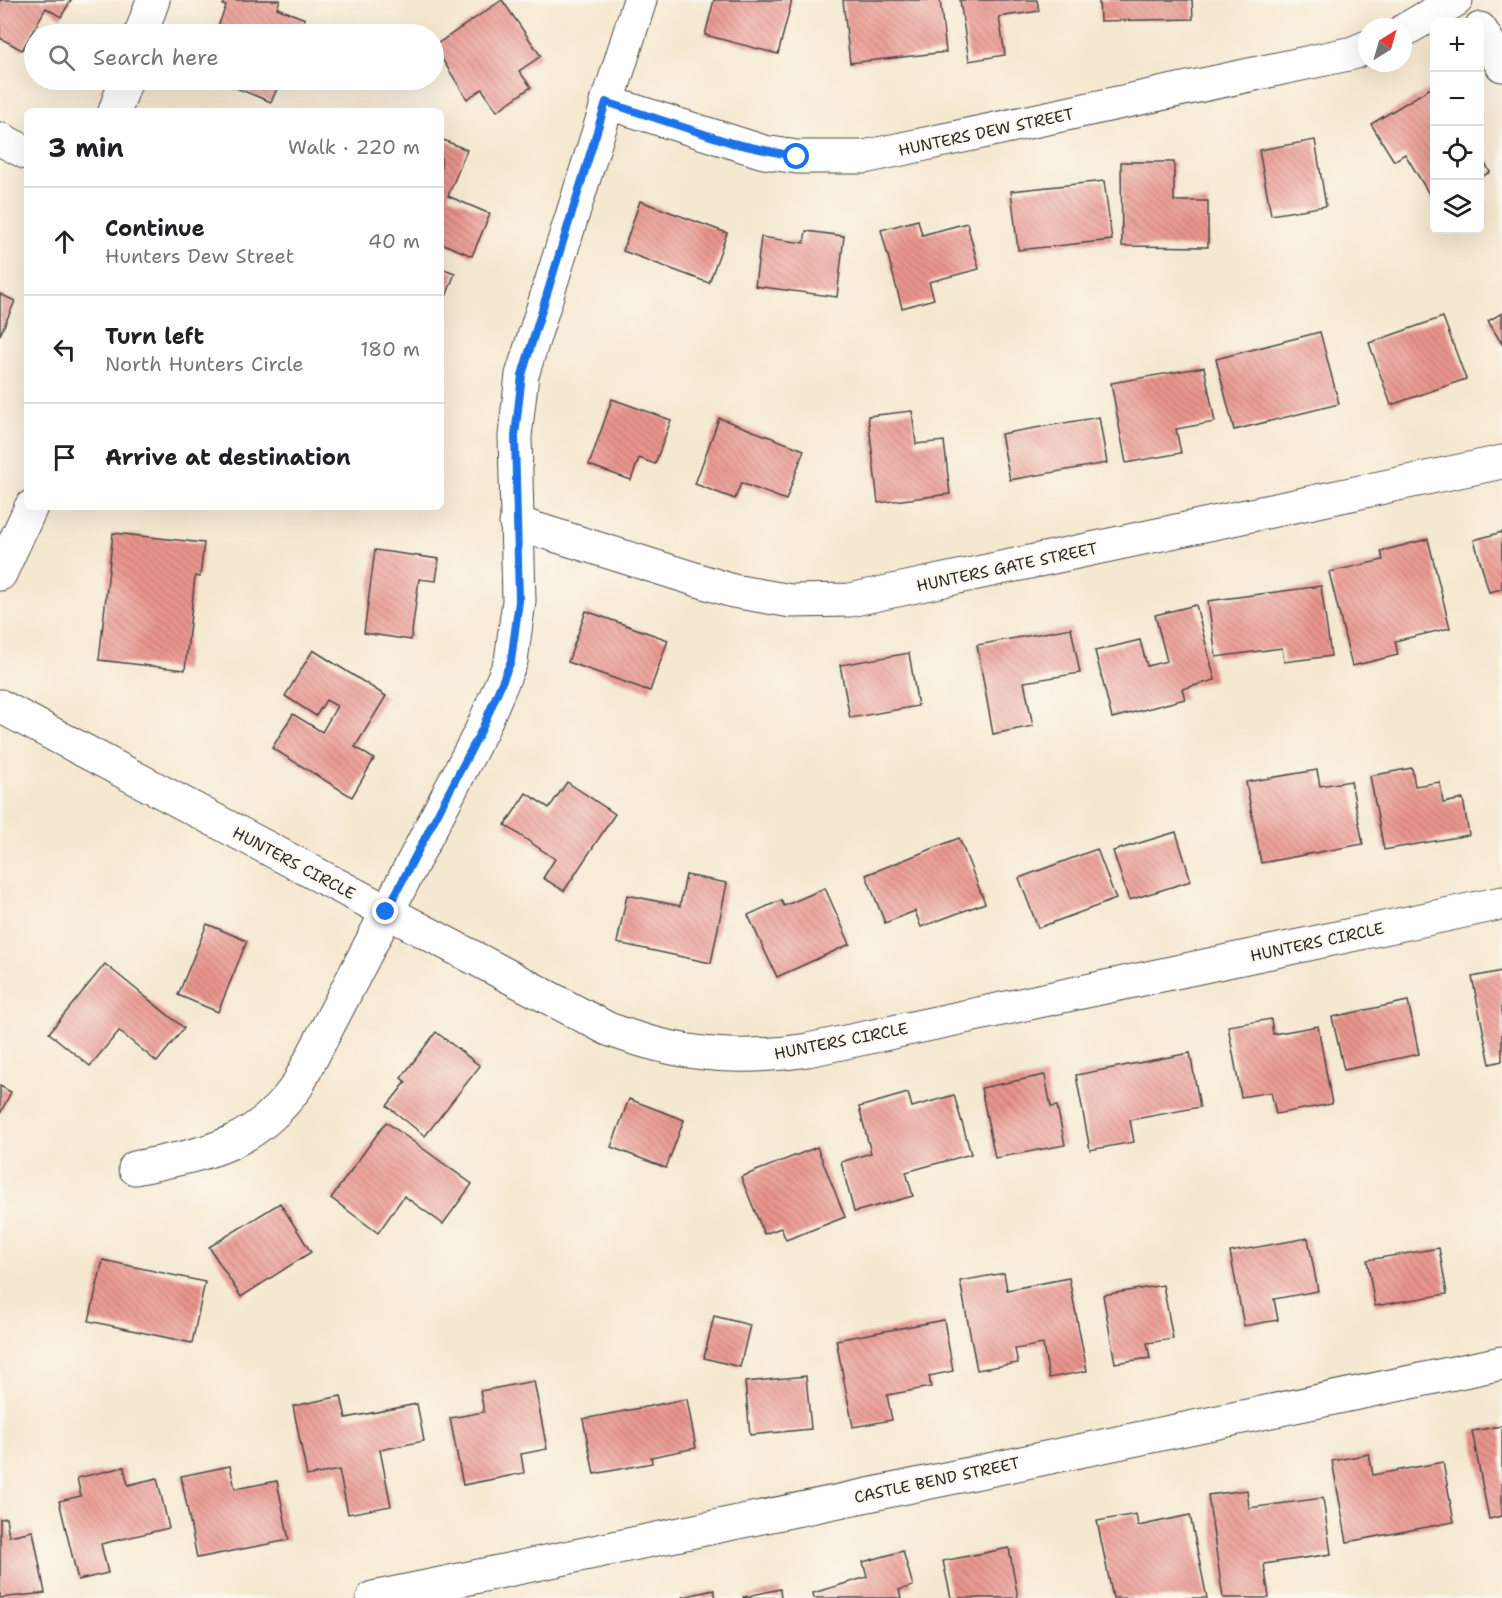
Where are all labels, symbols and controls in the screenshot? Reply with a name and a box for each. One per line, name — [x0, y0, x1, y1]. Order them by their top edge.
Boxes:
north arrow — [1358, 18, 1412, 72]
map controls — [1430, 18, 1484, 234]
button: + — [1430, 18, 1484, 72]
search box — [24, 24, 444, 90]
icon: search — [45, 41, 78, 74]
text: Search here — [93, 43, 219, 72]
button: − — [1430, 72, 1484, 126]
street label: HUNTERS DEW STREET — [896, 103, 1076, 161]
button: locate — [1430, 126, 1484, 180]
text: 3 min — [48, 130, 124, 165]
text: Walk · 220 m — [288, 134, 420, 160]
route start — [783, 143, 809, 169]
button: layers — [1430, 180, 1484, 234]
text: Continue — [105, 214, 205, 243]
icon: ahead — [48, 225, 81, 258]
text: 40 m — [368, 228, 420, 254]
text: Hunters Dew Street — [105, 243, 294, 269]
text: Turn left — [105, 322, 204, 351]
icon: left — [48, 333, 81, 366]
text: 180 m — [360, 336, 420, 362]
text: North Hunters Circle — [105, 351, 304, 377]
icon: arrive — [48, 441, 81, 474]
text: Arrive at destination — [105, 443, 351, 472]
street label: HUNTERS GATE STREET — [915, 538, 1100, 596]
street label: HUNTERS CIRCLE — [229, 822, 359, 904]
route end — [372, 898, 398, 924]
street label: HUNTERS CIRCLE — [1248, 918, 1386, 966]
street label: HUNTERS CIRCLE — [772, 1018, 910, 1064]
street label: CASTLE BEND STREET — [852, 1452, 1022, 1508]

